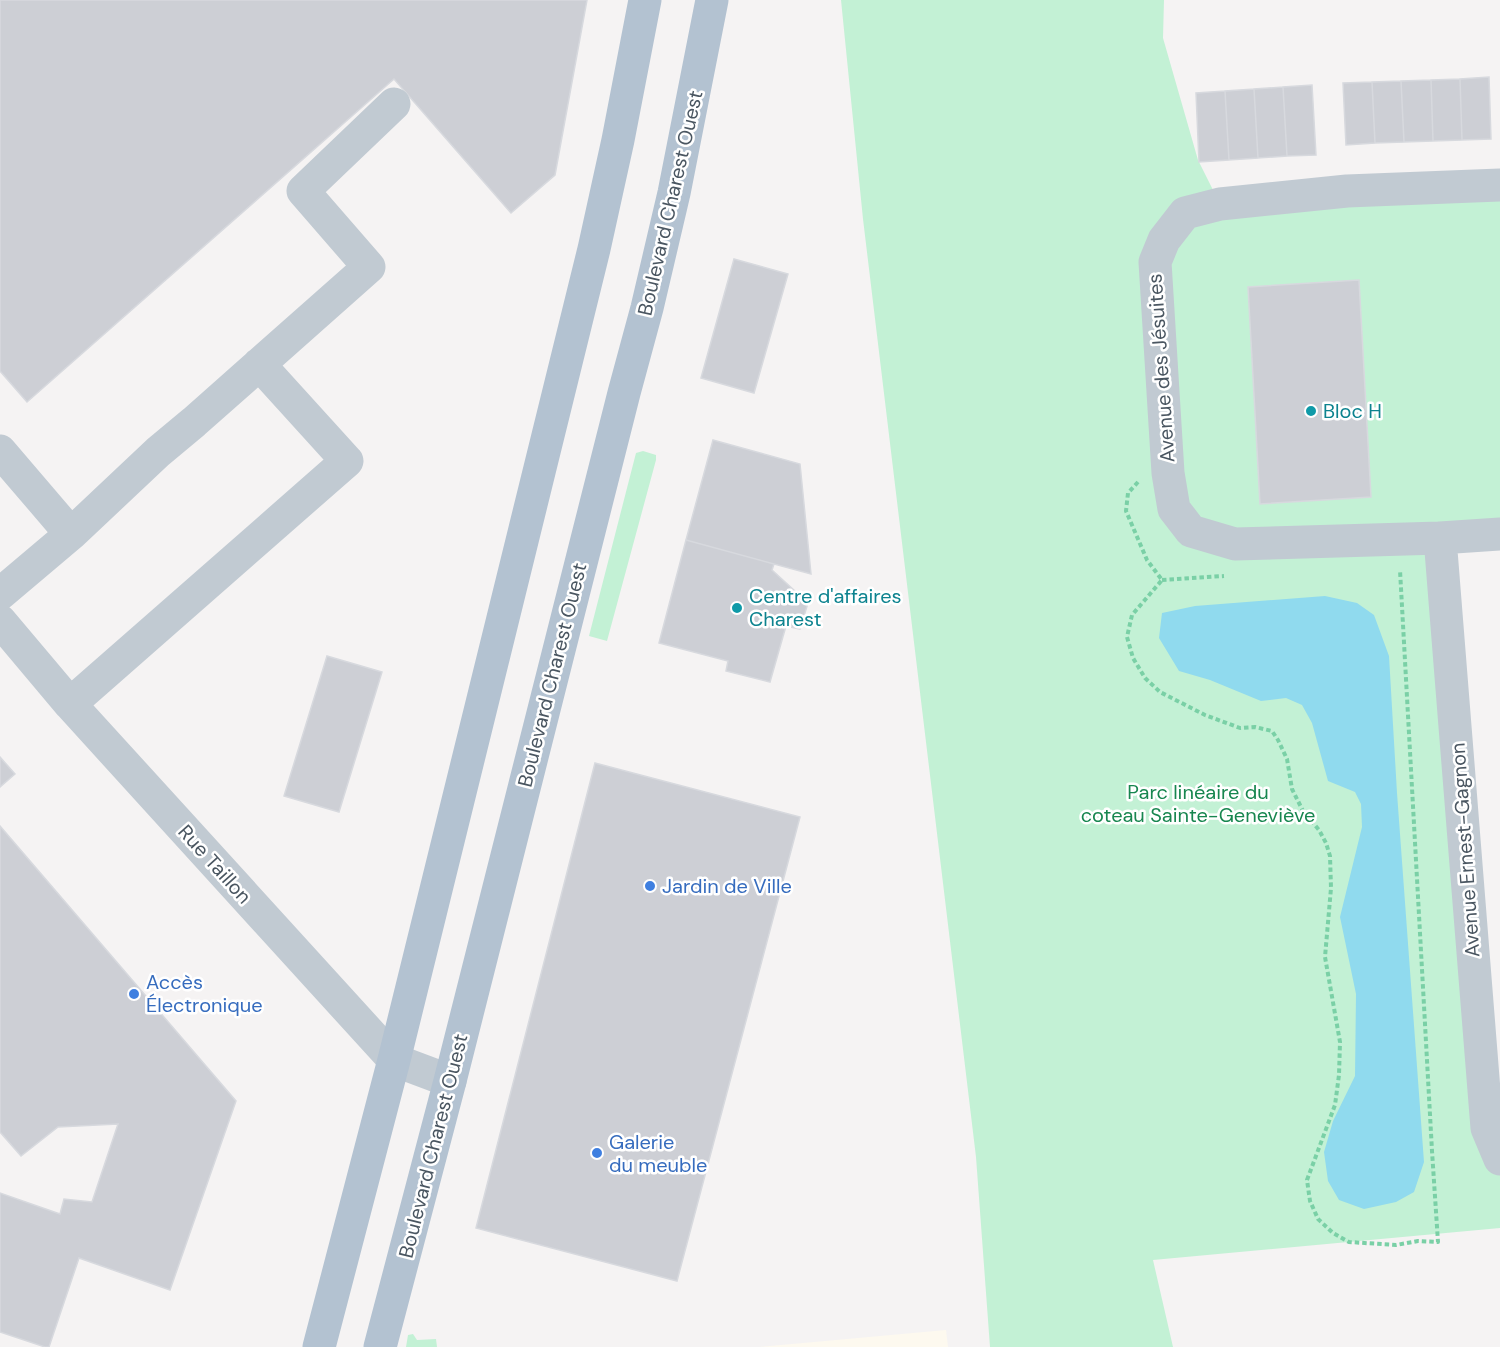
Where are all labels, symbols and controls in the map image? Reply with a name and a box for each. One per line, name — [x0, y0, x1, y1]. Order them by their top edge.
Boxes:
street label: Boulevard Charest Ouest — [631, 88, 709, 318]
street label: Avenue des Jésuites — [1141, 273, 1181, 463]
place label: Bloc H — [1323, 398, 1382, 424]
marker: Bloc H — [1304, 404, 1318, 418]
street label: Boulevard Charest Ouest — [512, 560, 592, 790]
place label: Centre d'affaires Charest — [749, 583, 902, 632]
marker: Centre d'affaires Charest — [730, 601, 744, 615]
street label: Avenue Ernest-Gagnon — [1445, 742, 1485, 958]
park label: Parc linéaire du coteau Sainte-Geneviève — [1081, 779, 1315, 828]
street label: Rue Taillon — [173, 819, 257, 909]
place label: Jardin de Ville — [662, 873, 792, 899]
marker: Jardin de Ville — [643, 879, 657, 893]
place label: Accès Électronique — [146, 969, 263, 1018]
marker: Accès Électronique — [127, 987, 141, 1001]
street label: Boulevard Charest Ouest — [393, 1031, 473, 1261]
place label: Galerie du meuble — [609, 1129, 707, 1178]
marker: Galerie du meuble — [590, 1146, 604, 1160]

